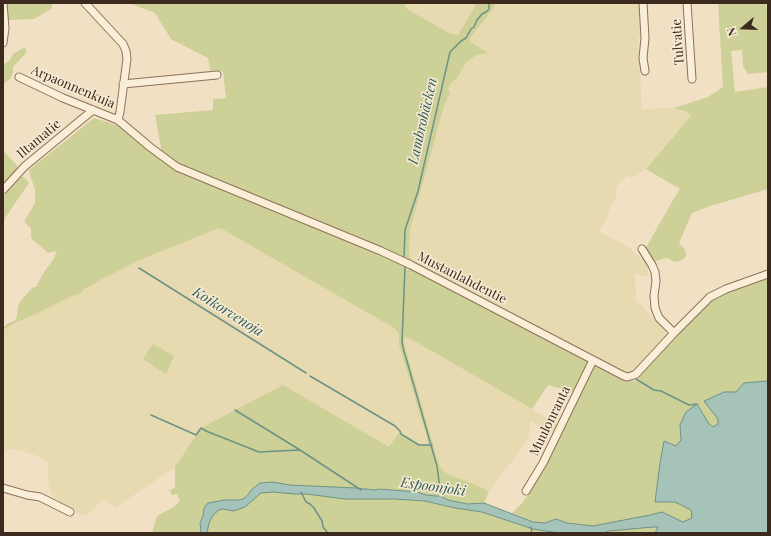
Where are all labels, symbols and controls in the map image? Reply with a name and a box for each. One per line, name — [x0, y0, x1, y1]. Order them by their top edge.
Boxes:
north arrow — [723, 8, 763, 48]
street label: Tulvatie — [669, 18, 687, 66]
text: N — [723, 26, 740, 38]
street label: Arpaonnenkuja — [29, 62, 117, 112]
water label: Lambrobäcken — [405, 76, 441, 166]
street label: Iltamatie — [14, 116, 64, 162]
street label: Mustanlahdentie — [415, 249, 509, 307]
water label: Koikorvenoja — [189, 284, 267, 340]
street label: Muulonranta — [526, 383, 574, 459]
water label: Espoonjoki — [399, 474, 467, 500]

